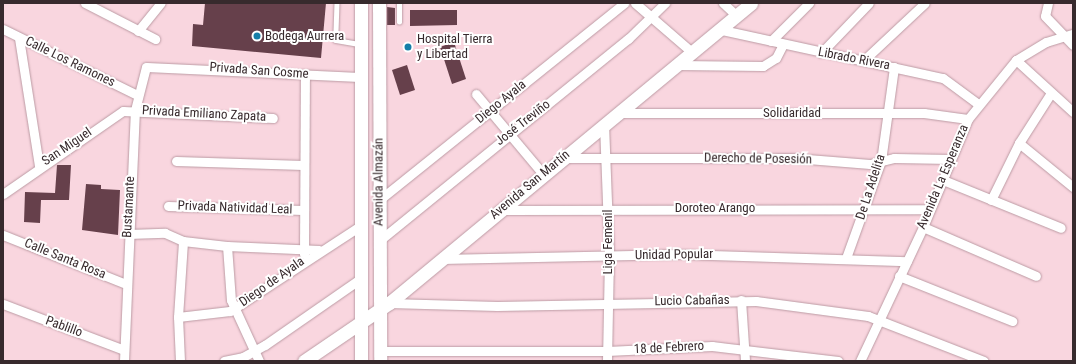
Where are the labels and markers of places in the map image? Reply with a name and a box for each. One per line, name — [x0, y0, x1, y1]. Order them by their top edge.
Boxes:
place label: Bodega Aurrera — [265, 28, 344, 44]
marker: Bodega Aurrera — [252, 31, 262, 41]
place label: Hospital Tierra y Libertad — [417, 32, 493, 63]
marker: Hospital Tierra y Libertad — [402, 41, 414, 53]

